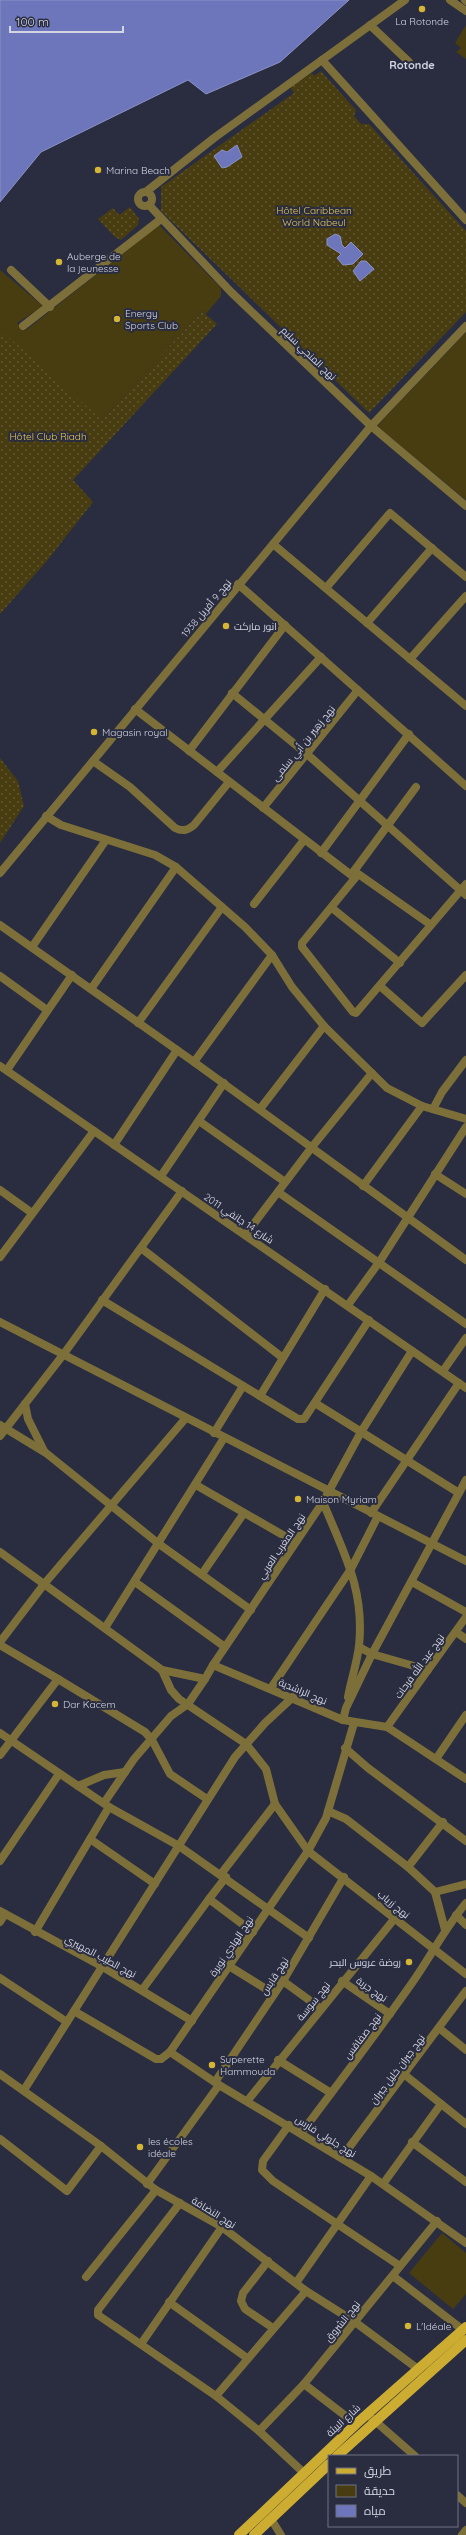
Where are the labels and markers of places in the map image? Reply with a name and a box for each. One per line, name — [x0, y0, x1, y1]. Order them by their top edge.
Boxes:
marker: La Rotonde — [417, 4, 427, 14]
place label: La Rotonde — [395, 15, 449, 28]
place label: Marina Beach — [106, 164, 170, 177]
marker: Marina Beach — [93, 165, 103, 175]
place label: Auberge de la jeunesse — [67, 250, 121, 275]
marker: Auberge de la jeunesse — [54, 257, 64, 267]
place label: Energy Sports Club — [125, 307, 178, 332]
marker: Energy Sports Club — [112, 314, 122, 324]
place label: انور ماركت — [234, 620, 277, 633]
marker: انور ماركت — [221, 621, 231, 631]
place label: Magasin royal — [102, 726, 168, 739]
marker: Magasin royal — [89, 727, 99, 737]
place label: Maison Myriam — [306, 1493, 377, 1506]
marker: Maison Myriam — [293, 1494, 303, 1504]
place label: Dar Kacem — [63, 1698, 116, 1711]
marker: Dar Kacem — [50, 1699, 60, 1709]
place label: روضة عروس البحر — [329, 1956, 401, 1969]
marker: روضة عروس البحر — [404, 1957, 414, 1967]
place label: Superette Hammouda — [220, 2053, 275, 2078]
marker: Superette Hammouda — [207, 2060, 217, 2070]
place label: les écoles idéale — [148, 2135, 193, 2160]
marker: les écoles idéale — [135, 2142, 145, 2152]
place label: L'Idéale — [416, 2320, 452, 2333]
marker: L'Idéale — [403, 2321, 413, 2331]

